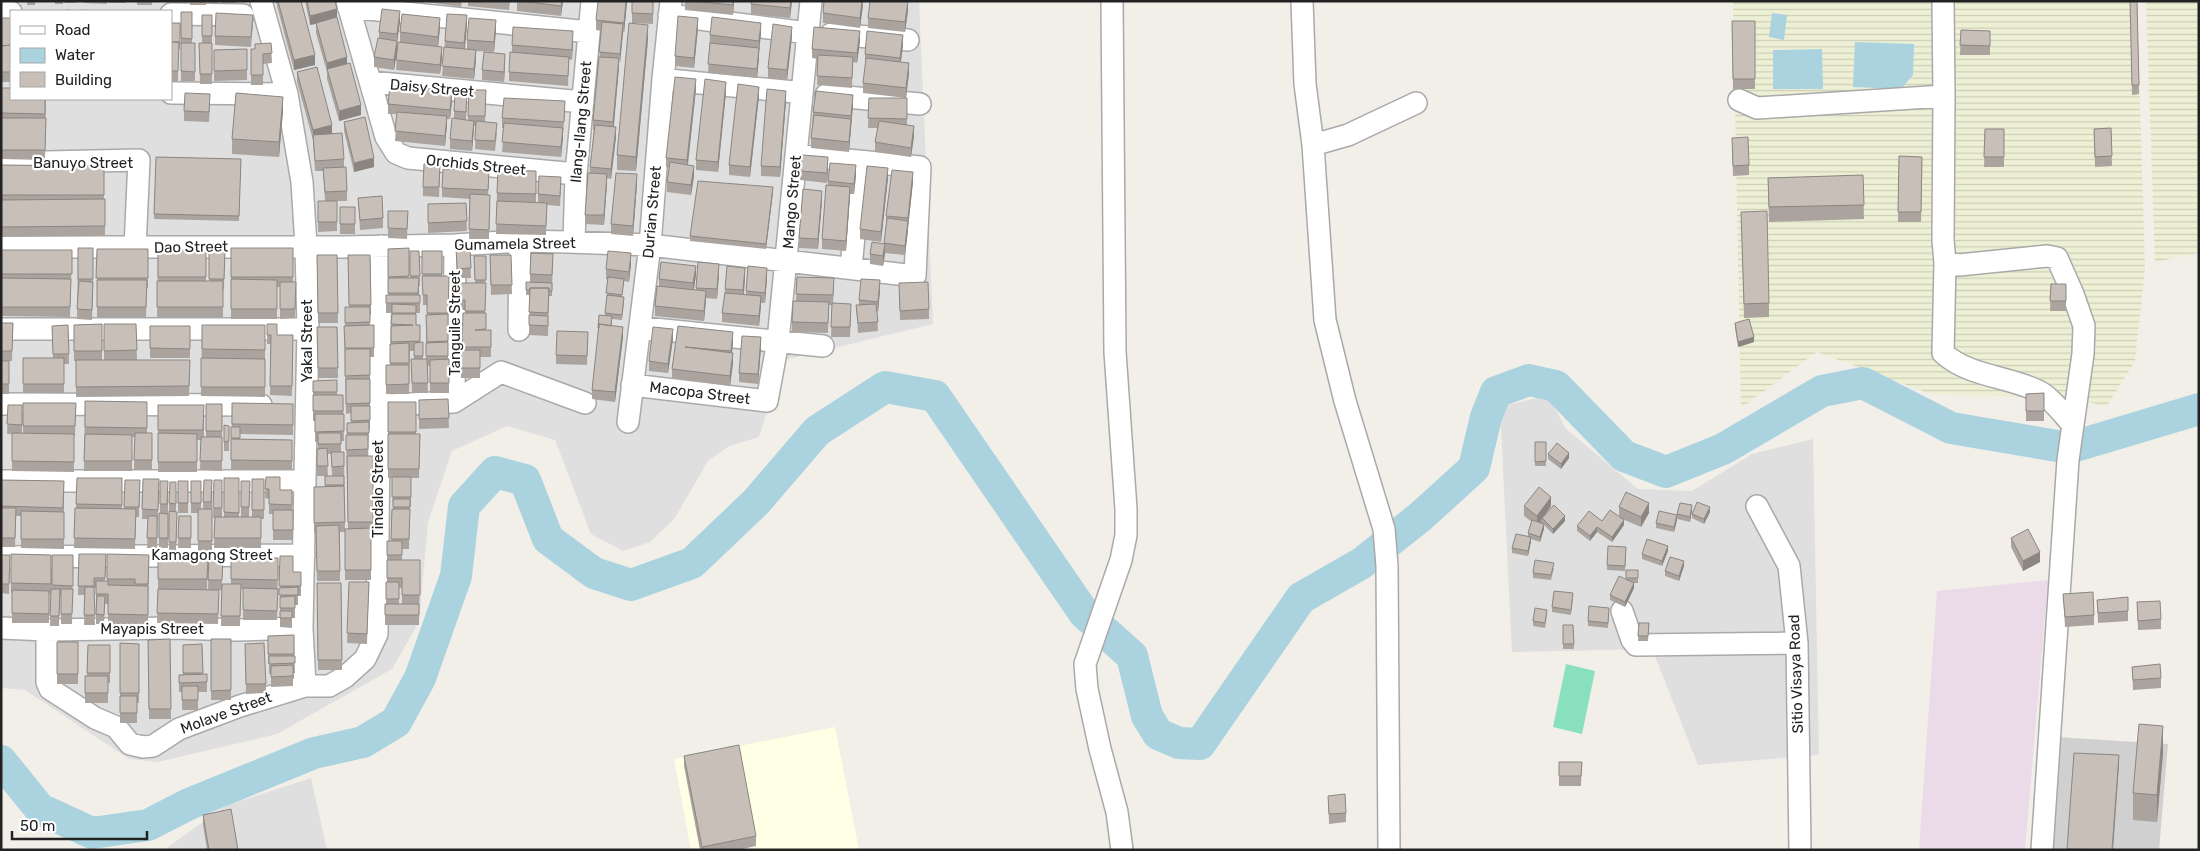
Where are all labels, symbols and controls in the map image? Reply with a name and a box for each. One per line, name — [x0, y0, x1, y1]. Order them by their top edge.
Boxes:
legend — [10, 10, 172, 100]
text: Road — [55, 21, 91, 39]
text: Water — [55, 46, 95, 64]
street label: Ilang-Ilang Street — [567, 60, 595, 184]
text: Building — [55, 71, 112, 89]
street label: Daisy Street — [389, 75, 475, 101]
street label: Orchids Street — [425, 151, 527, 179]
street label: Banuyo Street — [33, 154, 133, 172]
street label: Mango Street — [779, 154, 805, 250]
street label: Durian Street — [639, 165, 665, 259]
street label: Gumamela Street — [454, 234, 576, 254]
street label: Dao Street — [154, 237, 228, 257]
street label: Tanguile Street — [446, 270, 464, 376]
street label: Yakal Street — [298, 299, 316, 383]
street label: Macopa Street — [649, 378, 752, 408]
street label: Tindalo Street — [369, 440, 387, 538]
street label: Kamagong Street — [151, 546, 273, 564]
street label: Sitio Visaya Road — [1785, 614, 1807, 734]
street label: Mayapis Street — [100, 620, 204, 638]
street label: Molave Street — [178, 688, 274, 738]
scale bar — [12, 808, 148, 840]
text: 50 m — [20, 817, 55, 835]

